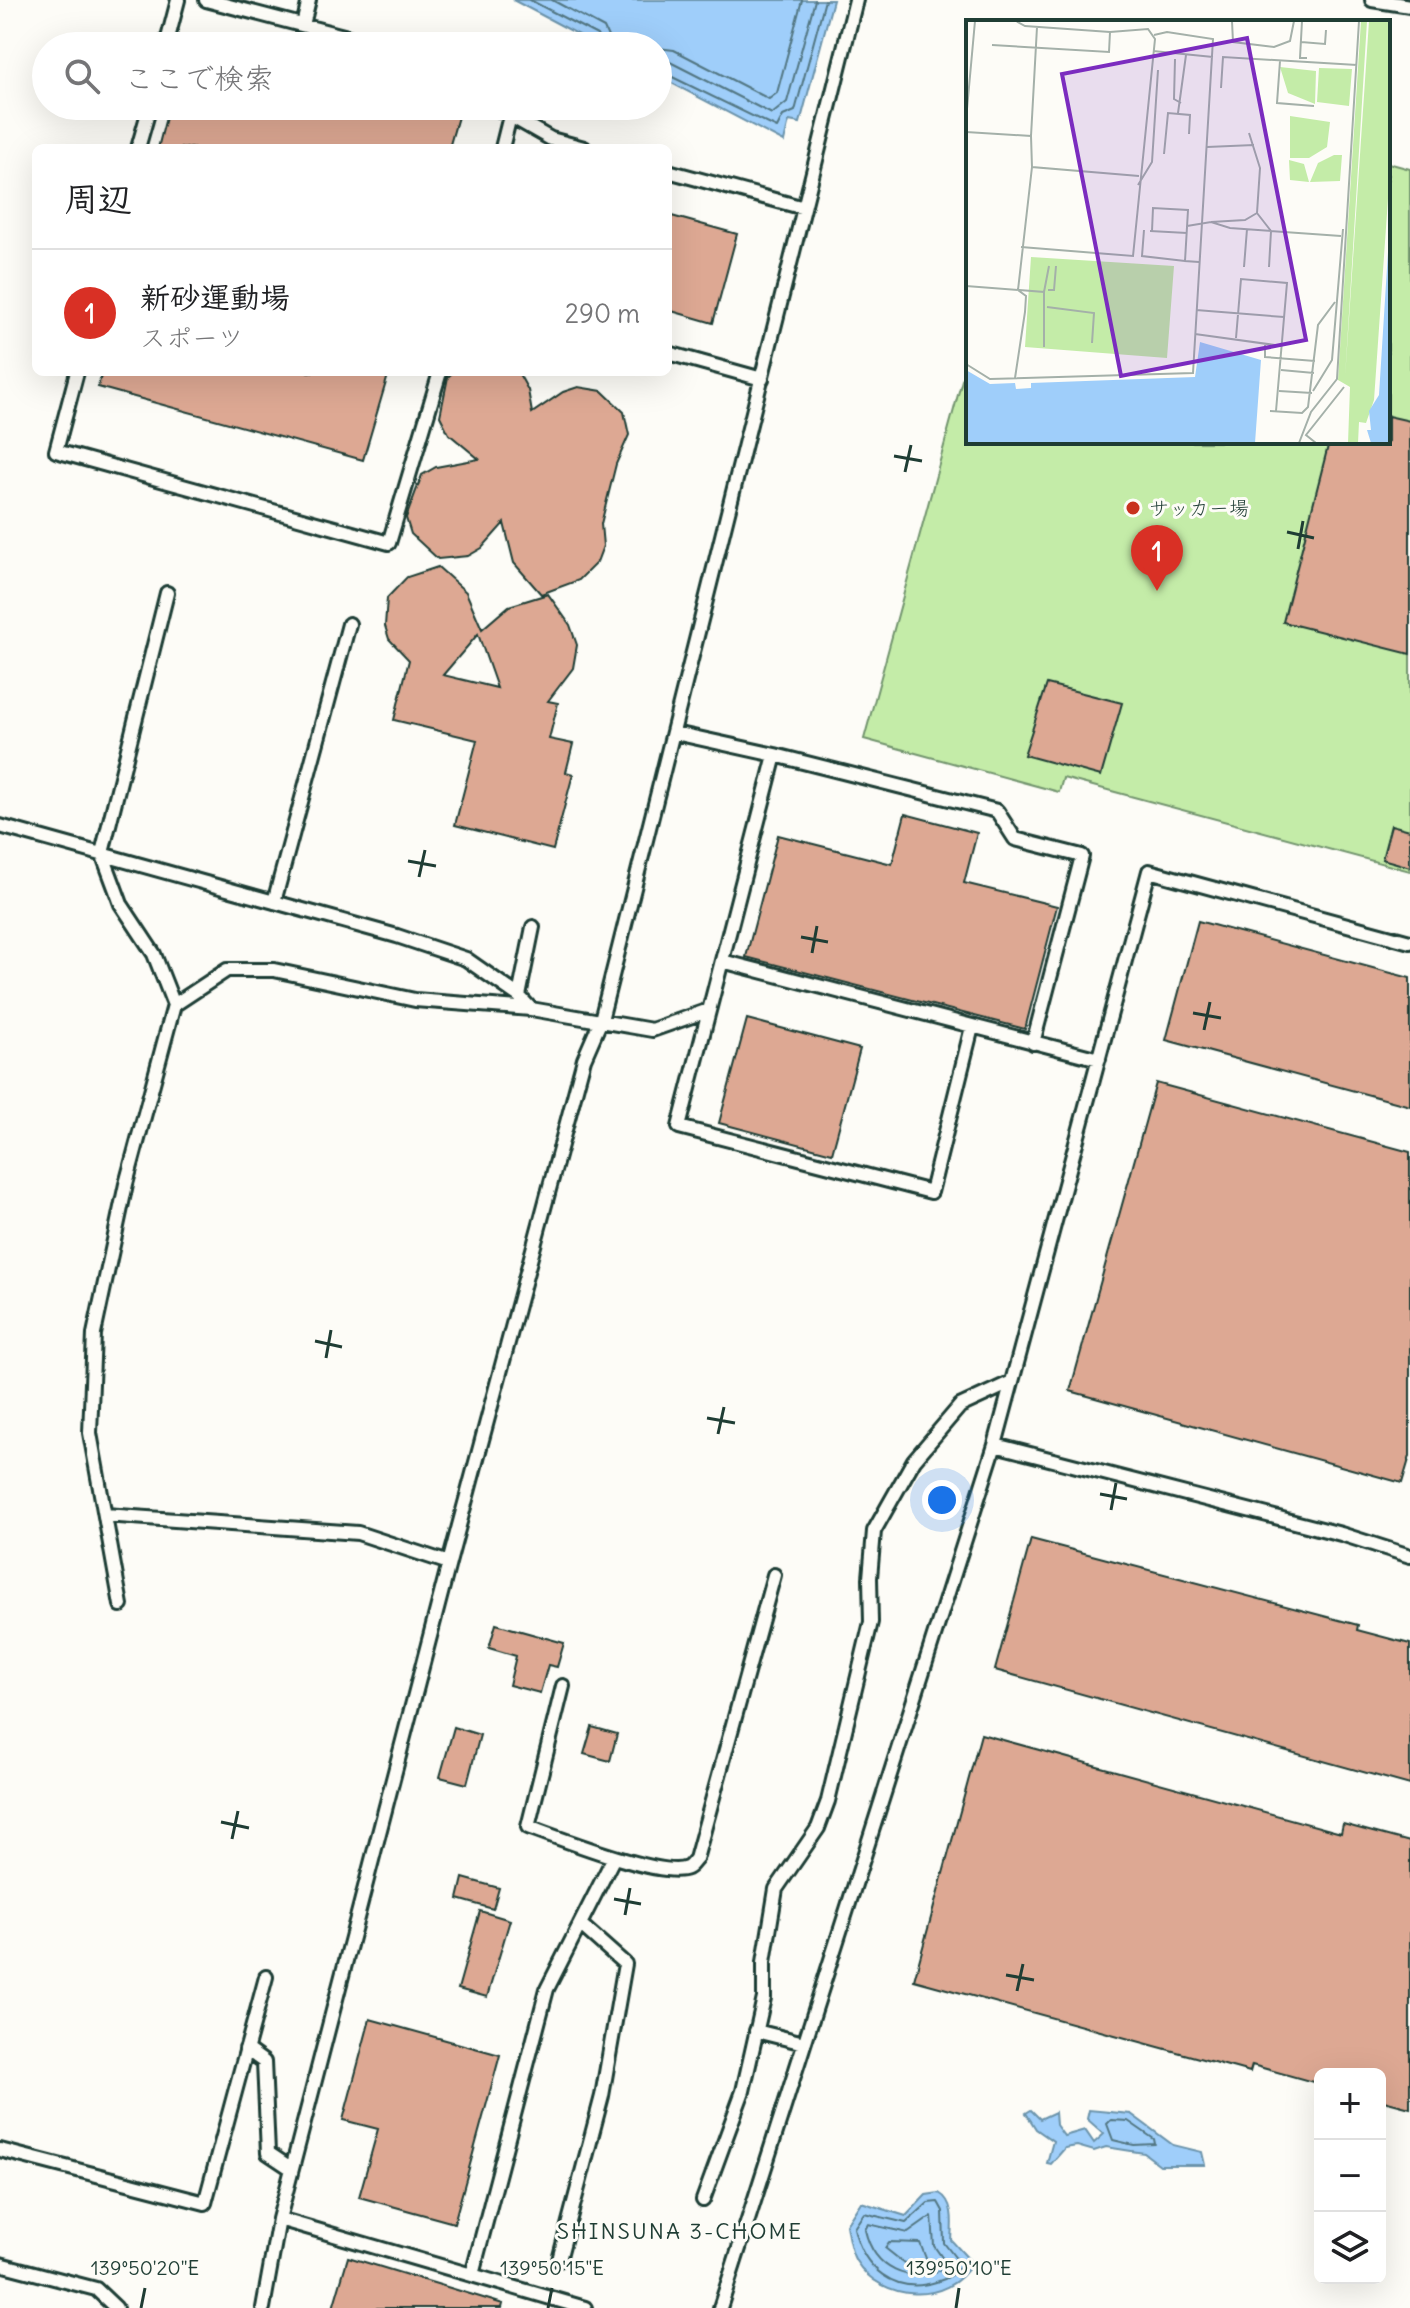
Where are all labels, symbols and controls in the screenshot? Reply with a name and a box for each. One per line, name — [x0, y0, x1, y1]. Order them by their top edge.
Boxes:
inset map — [966, 20, 1390, 444]
search box — [32, 32, 672, 120]
icon: search — [60, 54, 104, 98]
text: ここで検索 — [124, 59, 274, 97]
text: 周辺 — [64, 177, 132, 220]
text: 新砂運動場 — [140, 278, 290, 316]
text: 1 — [85, 297, 95, 330]
text: 290 m — [565, 297, 640, 330]
text: スポーツ — [140, 321, 243, 354]
place label: サッカー場 — [1149, 495, 1249, 520]
marker: サッカー場 — [1124, 499, 1142, 517]
pin: 1 — [1131, 525, 1183, 591]
your location — [922, 1480, 962, 1520]
map controls — [1314, 2068, 1386, 2284]
button: + — [1314, 2068, 1386, 2140]
button: − — [1314, 2140, 1386, 2212]
button: layers — [1314, 2212, 1386, 2284]
district label: SHINSUNA 3-CHOME — [557, 2217, 803, 2245]
text: 139°50'20"E — [91, 2255, 199, 2280]
text: 139°50'15"E — [500, 2255, 604, 2280]
text: 139°50'10"E — [906, 2255, 1012, 2280]

